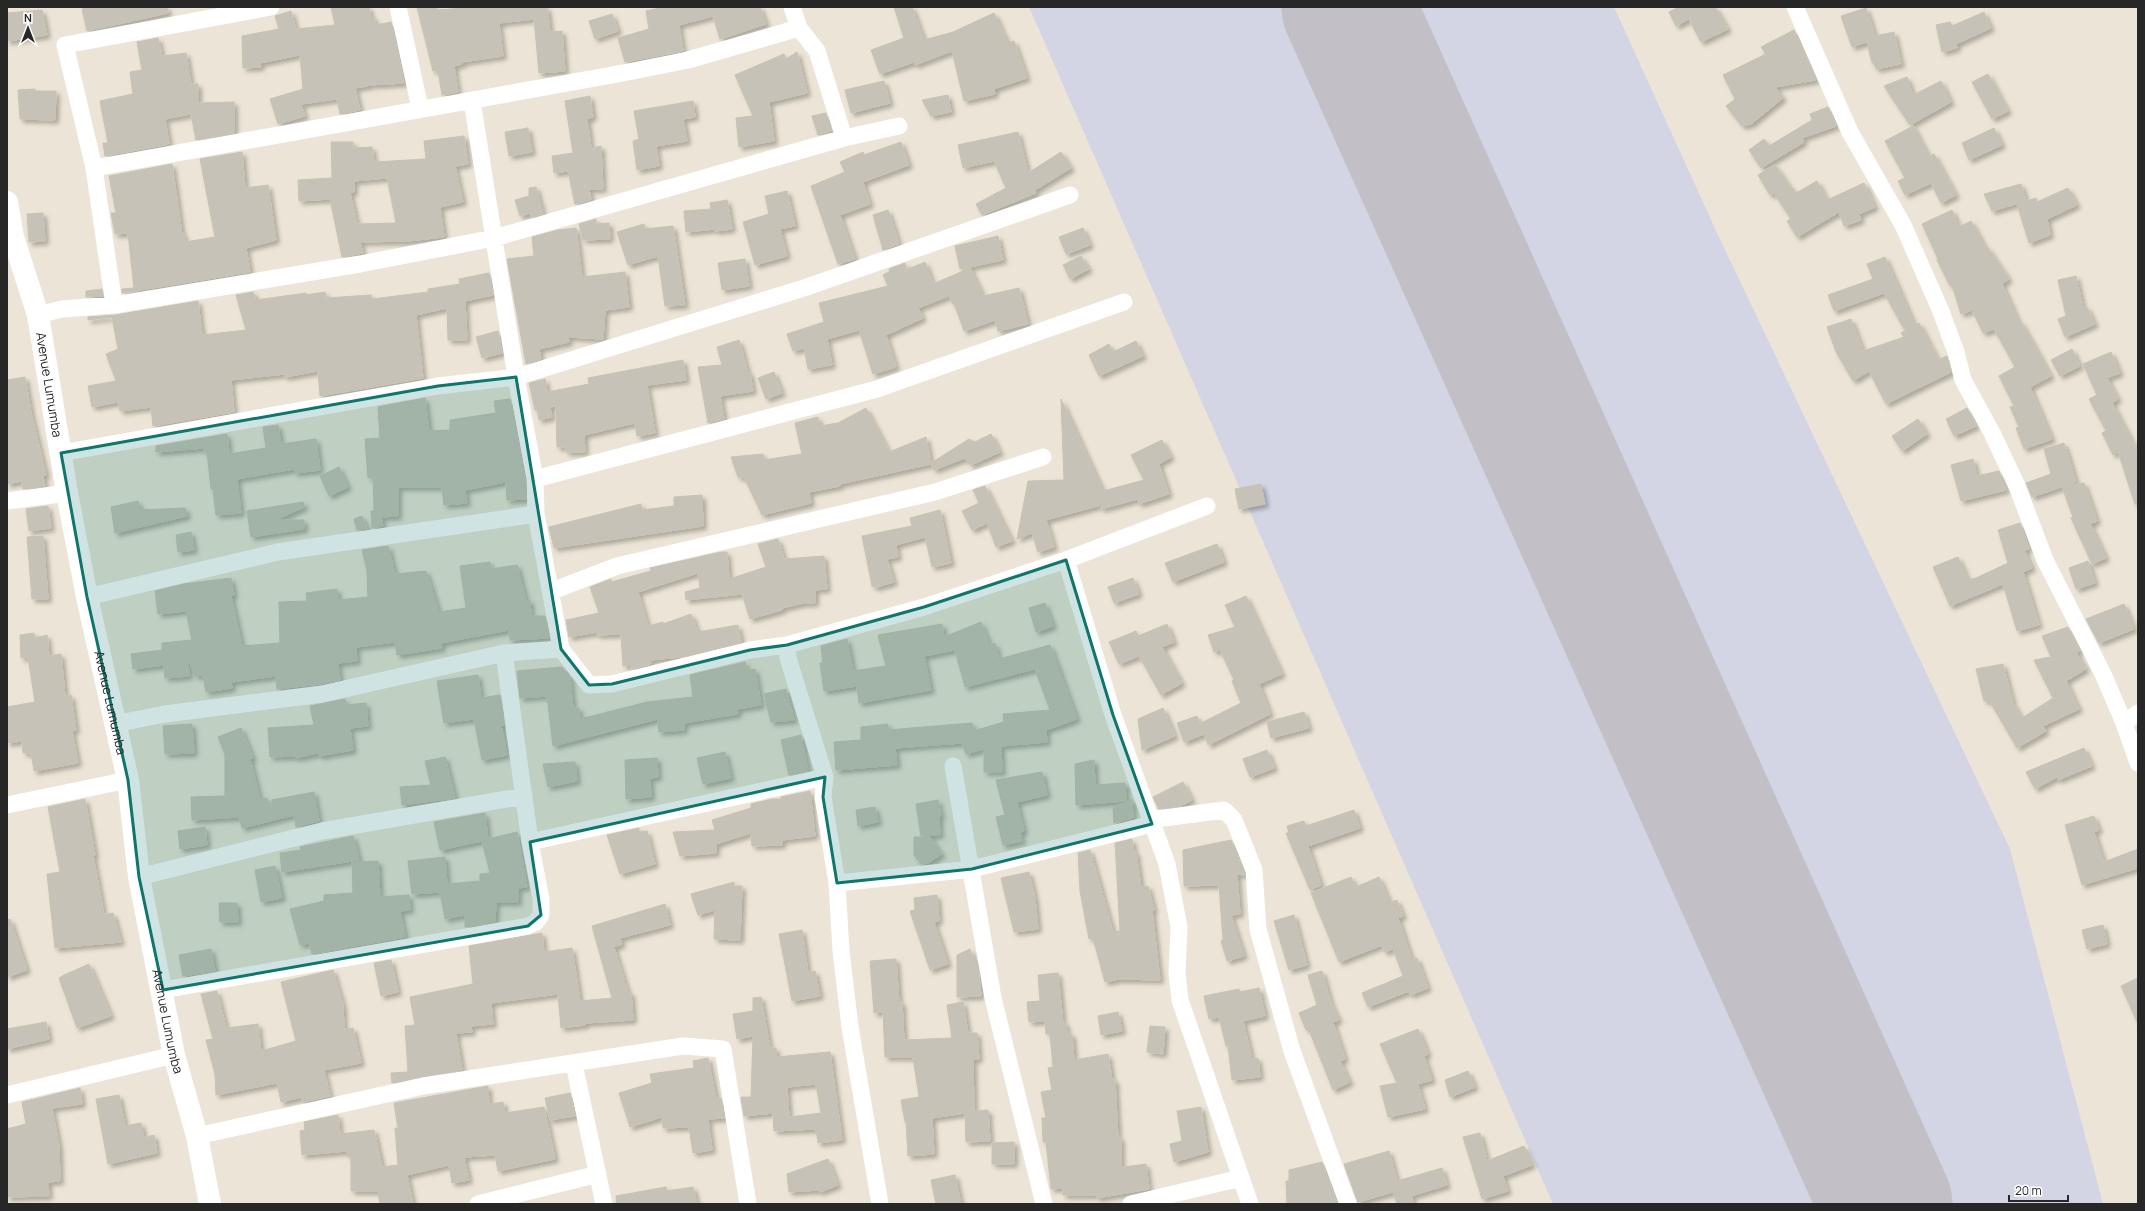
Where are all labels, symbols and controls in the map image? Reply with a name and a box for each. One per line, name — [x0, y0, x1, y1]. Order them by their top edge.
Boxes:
north arrow — [8, 8, 48, 48]
text: N — [24, 10, 32, 25]
street label: Avenue Lumumba — [32, 331, 67, 439]
street label: Avenue Lumumba — [90, 649, 131, 757]
street label: Avenue Lumumba — [148, 968, 188, 1076]
scale bar — [2009, 1177, 2068, 1203]
text: 20 m — [2015, 1182, 2042, 1199]

